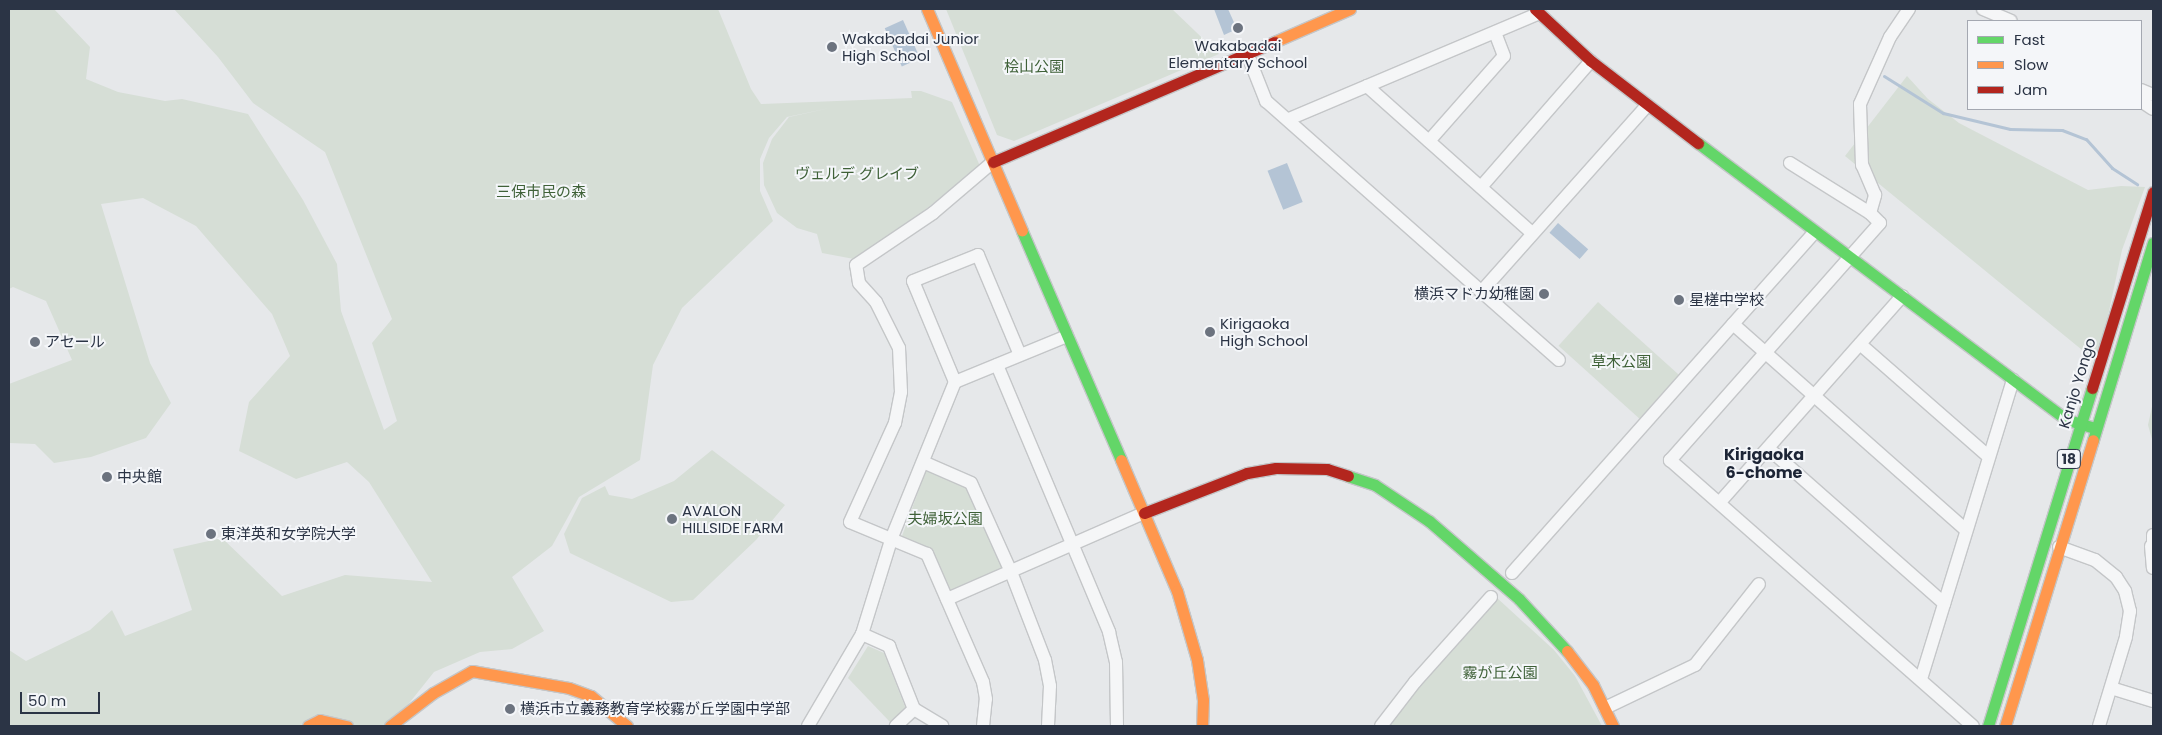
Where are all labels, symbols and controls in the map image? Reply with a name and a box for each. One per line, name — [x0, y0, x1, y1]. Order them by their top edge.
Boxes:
legend — [1967, 20, 2142, 110]
marker: Wakabadai Elementary School — [1232, 22, 1244, 34]
place label: Wakabadai Junior High School — [842, 29, 979, 64]
text: Fast — [2014, 29, 2045, 50]
place label: Wakabadai Elementary School — [1168, 36, 1308, 71]
marker: Wakabadai Junior High School — [826, 41, 838, 53]
text: Slow — [2014, 54, 2048, 75]
park label: 桧山公園 — [1004, 58, 1064, 76]
text: Jam — [2014, 79, 2048, 100]
park label: ヴェルデ グレイブ — [795, 165, 919, 183]
park label: 三保市民の森 — [496, 183, 586, 201]
place label: 横浜マドカ幼稚園 — [1414, 285, 1534, 303]
marker: 横浜マドカ幼稚園 — [1538, 288, 1550, 300]
place label: 星槎中学校 — [1689, 291, 1764, 309]
marker: 星槎中学校 — [1673, 294, 1685, 306]
place label: Kirigaoka High School — [1220, 314, 1308, 349]
marker: Kirigaoka High School — [1204, 326, 1216, 338]
place label: アセール — [45, 333, 105, 351]
marker: アセール — [29, 336, 41, 348]
street label: Kanjo Yongo — [2055, 336, 2099, 430]
park label: 草木公園 — [1591, 353, 1651, 371]
district label: Kirigaoka 6-chome — [1724, 445, 1804, 483]
road number: 18 — [2056, 448, 2082, 470]
place label: 中央館 — [117, 468, 162, 486]
marker: 中央館 — [101, 471, 113, 483]
place label: AVALON HILLSIDE FARM — [682, 501, 784, 536]
park label: 夫婦坂公園 — [908, 510, 982, 528]
marker: AVALON HILLSIDE FARM — [666, 513, 678, 525]
place label: 東洋英和女学院大学 — [221, 525, 356, 543]
marker: 東洋英和女学院大学 — [205, 528, 217, 540]
park label: 霧が丘公園 — [1463, 664, 1537, 682]
scale bar — [22, 682, 102, 714]
text: 50 m — [28, 690, 66, 711]
place label: 横浜市立義務教育学校霧が丘学園中学部 — [520, 700, 790, 718]
marker: 横浜市立義務教育学校霧が丘学園中学部 — [504, 703, 516, 715]

